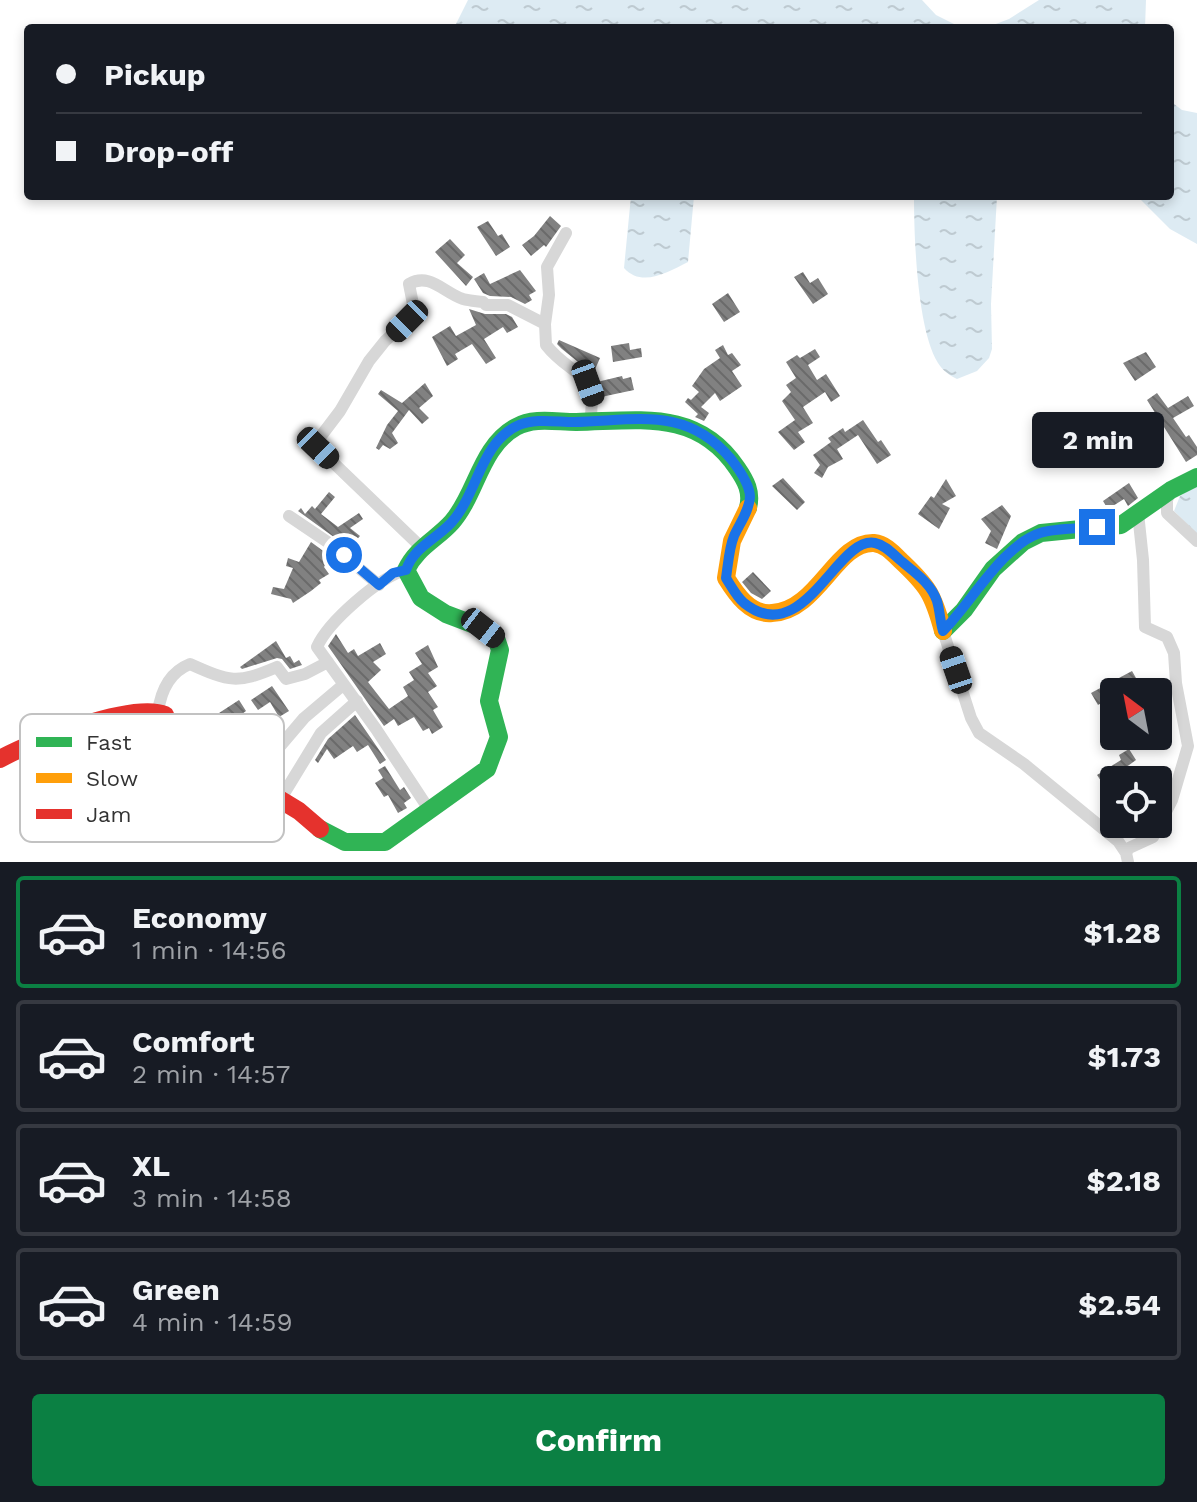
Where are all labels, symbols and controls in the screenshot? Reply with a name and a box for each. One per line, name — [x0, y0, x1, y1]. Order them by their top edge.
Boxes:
text: Pickup — [104, 57, 206, 92]
text: Drop-off — [104, 134, 233, 169]
car — [382, 296, 432, 346]
car — [569, 356, 607, 410]
callout: 2 min — [1031, 411, 1163, 467]
car — [292, 423, 344, 473]
text: 2 min — [1062, 425, 1134, 455]
route end — [1079, 509, 1115, 545]
route start — [326, 537, 362, 573]
car — [457, 604, 509, 652]
car — [937, 643, 975, 697]
north arrow — [1100, 678, 1172, 750]
map controls — [1100, 678, 1172, 838]
legend — [20, 714, 284, 842]
text: Fast — [86, 730, 132, 755]
text: Slow — [86, 766, 138, 791]
button: locate — [1100, 766, 1172, 838]
text: Jam — [86, 802, 131, 827]
icon: car — [36, 896, 108, 968]
text: Economy — [132, 900, 267, 935]
text: $1.28 — [1083, 915, 1161, 950]
text: 1 min · 14:56 — [132, 935, 287, 965]
icon: car — [36, 1020, 108, 1092]
text: Comfort — [132, 1024, 254, 1059]
text: $1.73 — [1087, 1039, 1161, 1074]
text: 2 min · 14:57 — [132, 1059, 290, 1089]
icon: car — [36, 1144, 108, 1216]
text: XL — [132, 1148, 170, 1183]
text: $2.18 — [1086, 1163, 1161, 1198]
text: 3 min · 14:58 — [132, 1183, 292, 1213]
icon: car — [36, 1268, 108, 1340]
text: Green — [132, 1272, 220, 1307]
text: $2.54 — [1078, 1287, 1161, 1322]
text: 4 min · 14:59 — [132, 1307, 293, 1337]
button: Confirm — [32, 1394, 1165, 1486]

